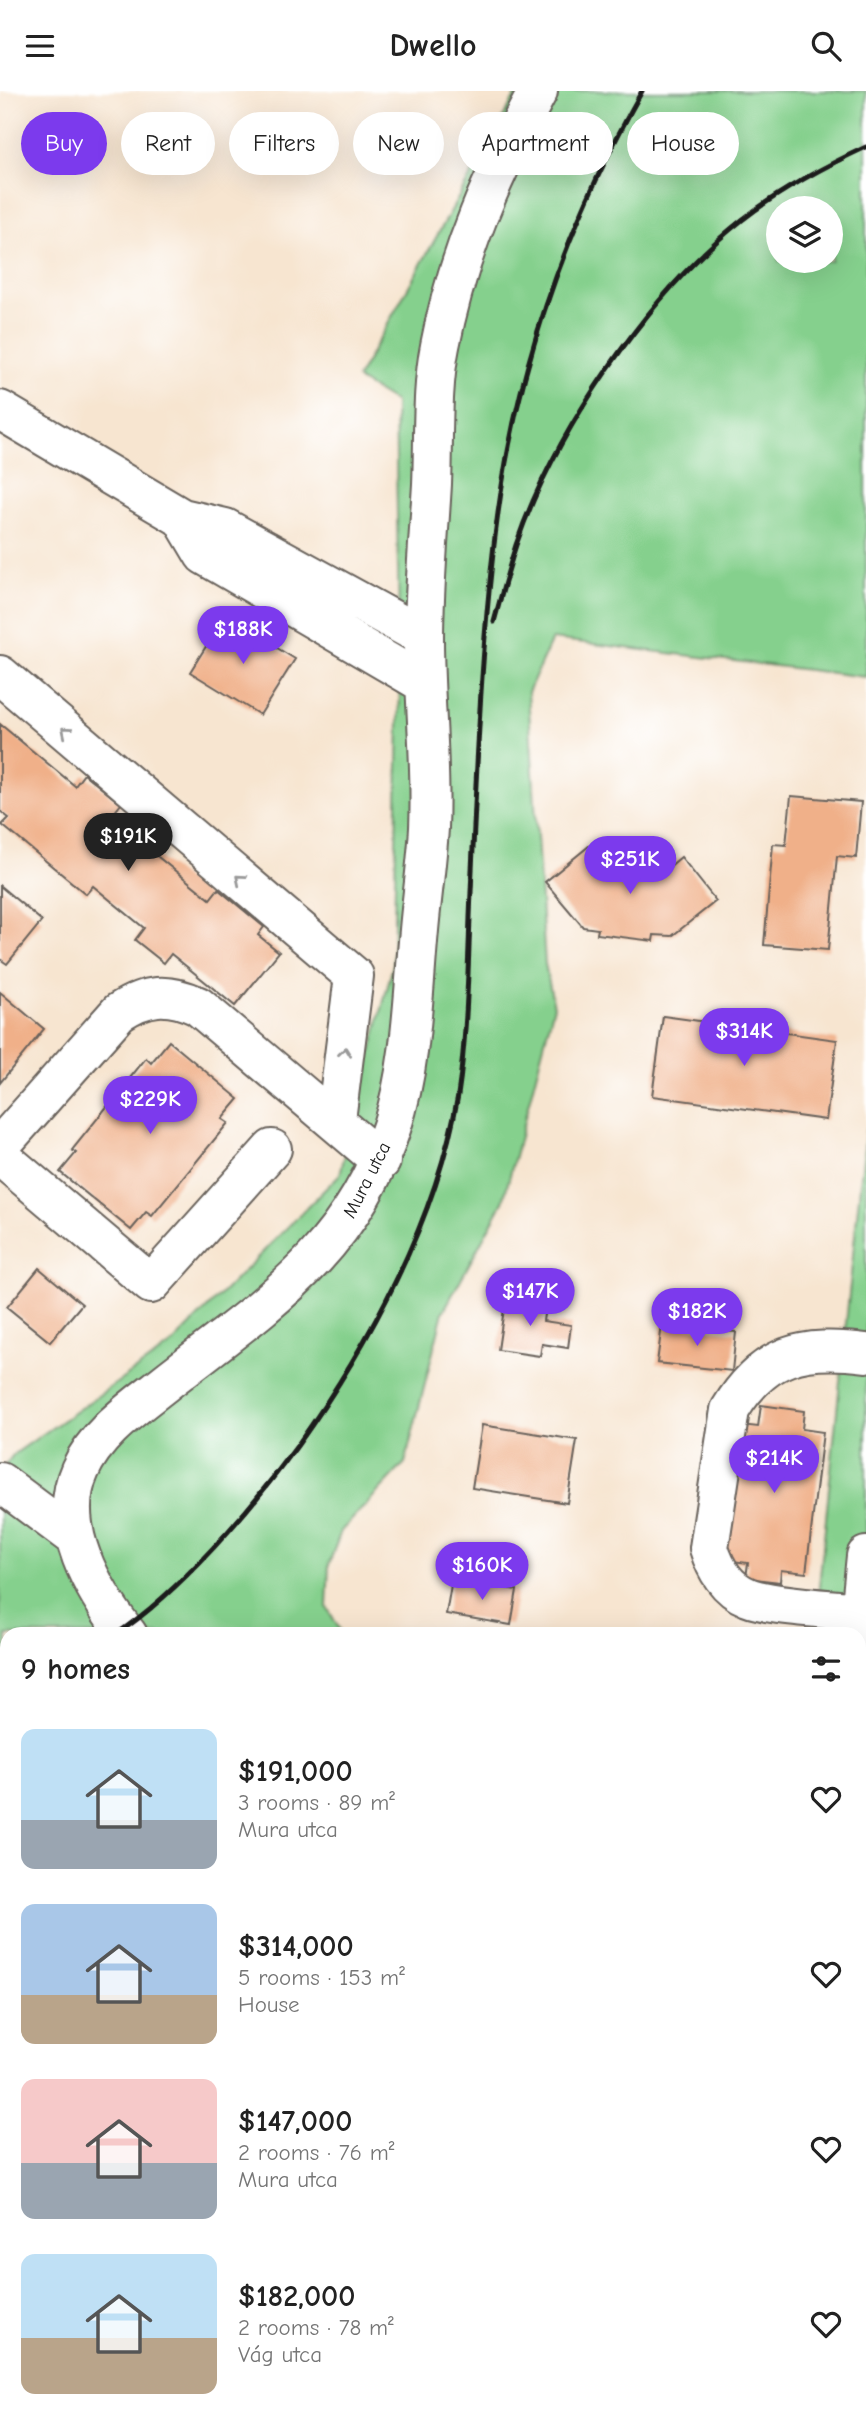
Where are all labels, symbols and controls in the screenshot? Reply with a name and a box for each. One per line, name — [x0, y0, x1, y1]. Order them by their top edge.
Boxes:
icon: menu — [21, 27, 59, 65]
text: Dwello — [389, 27, 477, 64]
icon: search — [807, 27, 845, 65]
chip: Buy — [21, 112, 107, 175]
chip: Rent — [121, 112, 215, 175]
chip: Filters — [229, 112, 339, 175]
chip: New — [353, 112, 444, 175]
chip: Apartment — [458, 112, 613, 175]
chip: House — [627, 112, 739, 175]
map controls — [766, 196, 843, 273]
button: layers — [766, 196, 843, 273]
pin: $188K — [194, 607, 292, 666]
text: $188K — [213, 615, 273, 642]
one-way arrow — [62, 727, 75, 739]
pin: $191K — [79, 813, 177, 873]
text: $191K — [100, 822, 156, 849]
pin: $251K — [581, 837, 679, 896]
text: $251K — [600, 845, 660, 872]
one-way arrow — [235, 874, 247, 887]
pin: $314K — [695, 1009, 793, 1068]
text: $314K — [715, 1017, 773, 1044]
one-way arrow — [337, 1046, 352, 1058]
pin: $229K — [101, 1077, 199, 1136]
text: $229K — [119, 1085, 181, 1112]
street label: Mura utca — [338, 1138, 396, 1222]
pin: $147K — [481, 1269, 579, 1328]
text: $147K — [502, 1277, 558, 1304]
pin: $182K — [648, 1289, 746, 1348]
text: $182K — [667, 1297, 727, 1324]
pin: $214K — [725, 1435, 823, 1495]
text: $214K — [745, 1444, 803, 1471]
pin: $160K — [433, 1543, 531, 1602]
text: $160K — [451, 1551, 513, 1578]
icon: filters — [807, 1650, 845, 1688]
text: 9 homes — [21, 1652, 130, 1687]
text: $191,000 — [238, 1754, 353, 1789]
icon: home — [77, 1757, 161, 1841]
icon: heart — [807, 1780, 845, 1818]
text: 3 rooms · 89 m² — [238, 1789, 395, 1816]
text: Mura utca — [238, 1816, 338, 1843]
text: $314,000 — [238, 1929, 354, 1964]
icon: home — [77, 1932, 161, 2016]
icon: heart — [807, 1955, 845, 1993]
text: 5 rooms · 153 m² — [238, 1964, 405, 1991]
text: House — [238, 1991, 300, 2018]
text: $147,000 — [238, 2104, 352, 2139]
icon: home — [77, 2107, 161, 2191]
icon: heart — [807, 2130, 845, 2168]
text: 2 rooms · 76 m² — [238, 2139, 394, 2166]
text: Mura utca — [238, 2166, 338, 2193]
text: $182,000 — [238, 2279, 355, 2314]
icon: home — [77, 2282, 161, 2366]
icon: heart — [807, 2305, 845, 2343]
text: 2 rooms · 78 m² — [238, 2314, 394, 2341]
text: Vág utca — [238, 2341, 322, 2368]

